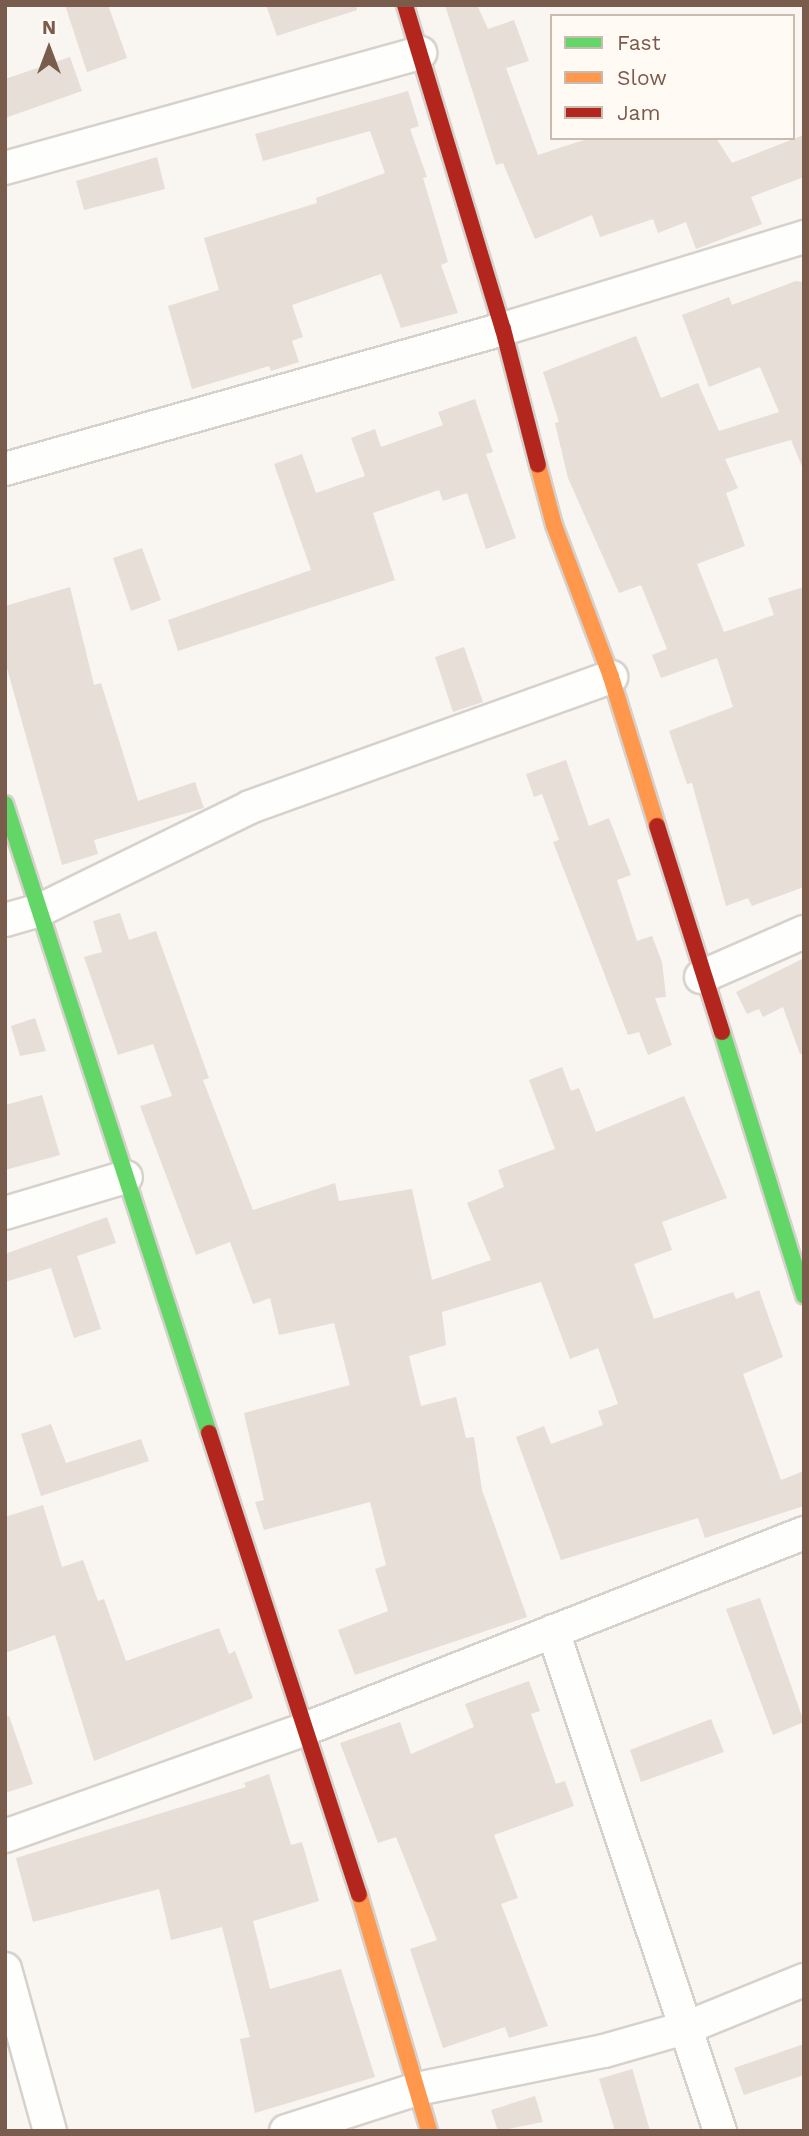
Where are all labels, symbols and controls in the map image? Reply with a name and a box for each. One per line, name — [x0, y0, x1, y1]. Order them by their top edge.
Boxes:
north arrow — [14, 14, 84, 84]
legend — [550, 14, 795, 140]
text: N — [42, 16, 56, 39]
text: Fast — [617, 30, 661, 55]
text: Slow — [617, 65, 667, 90]
text: Jam — [617, 100, 660, 125]

